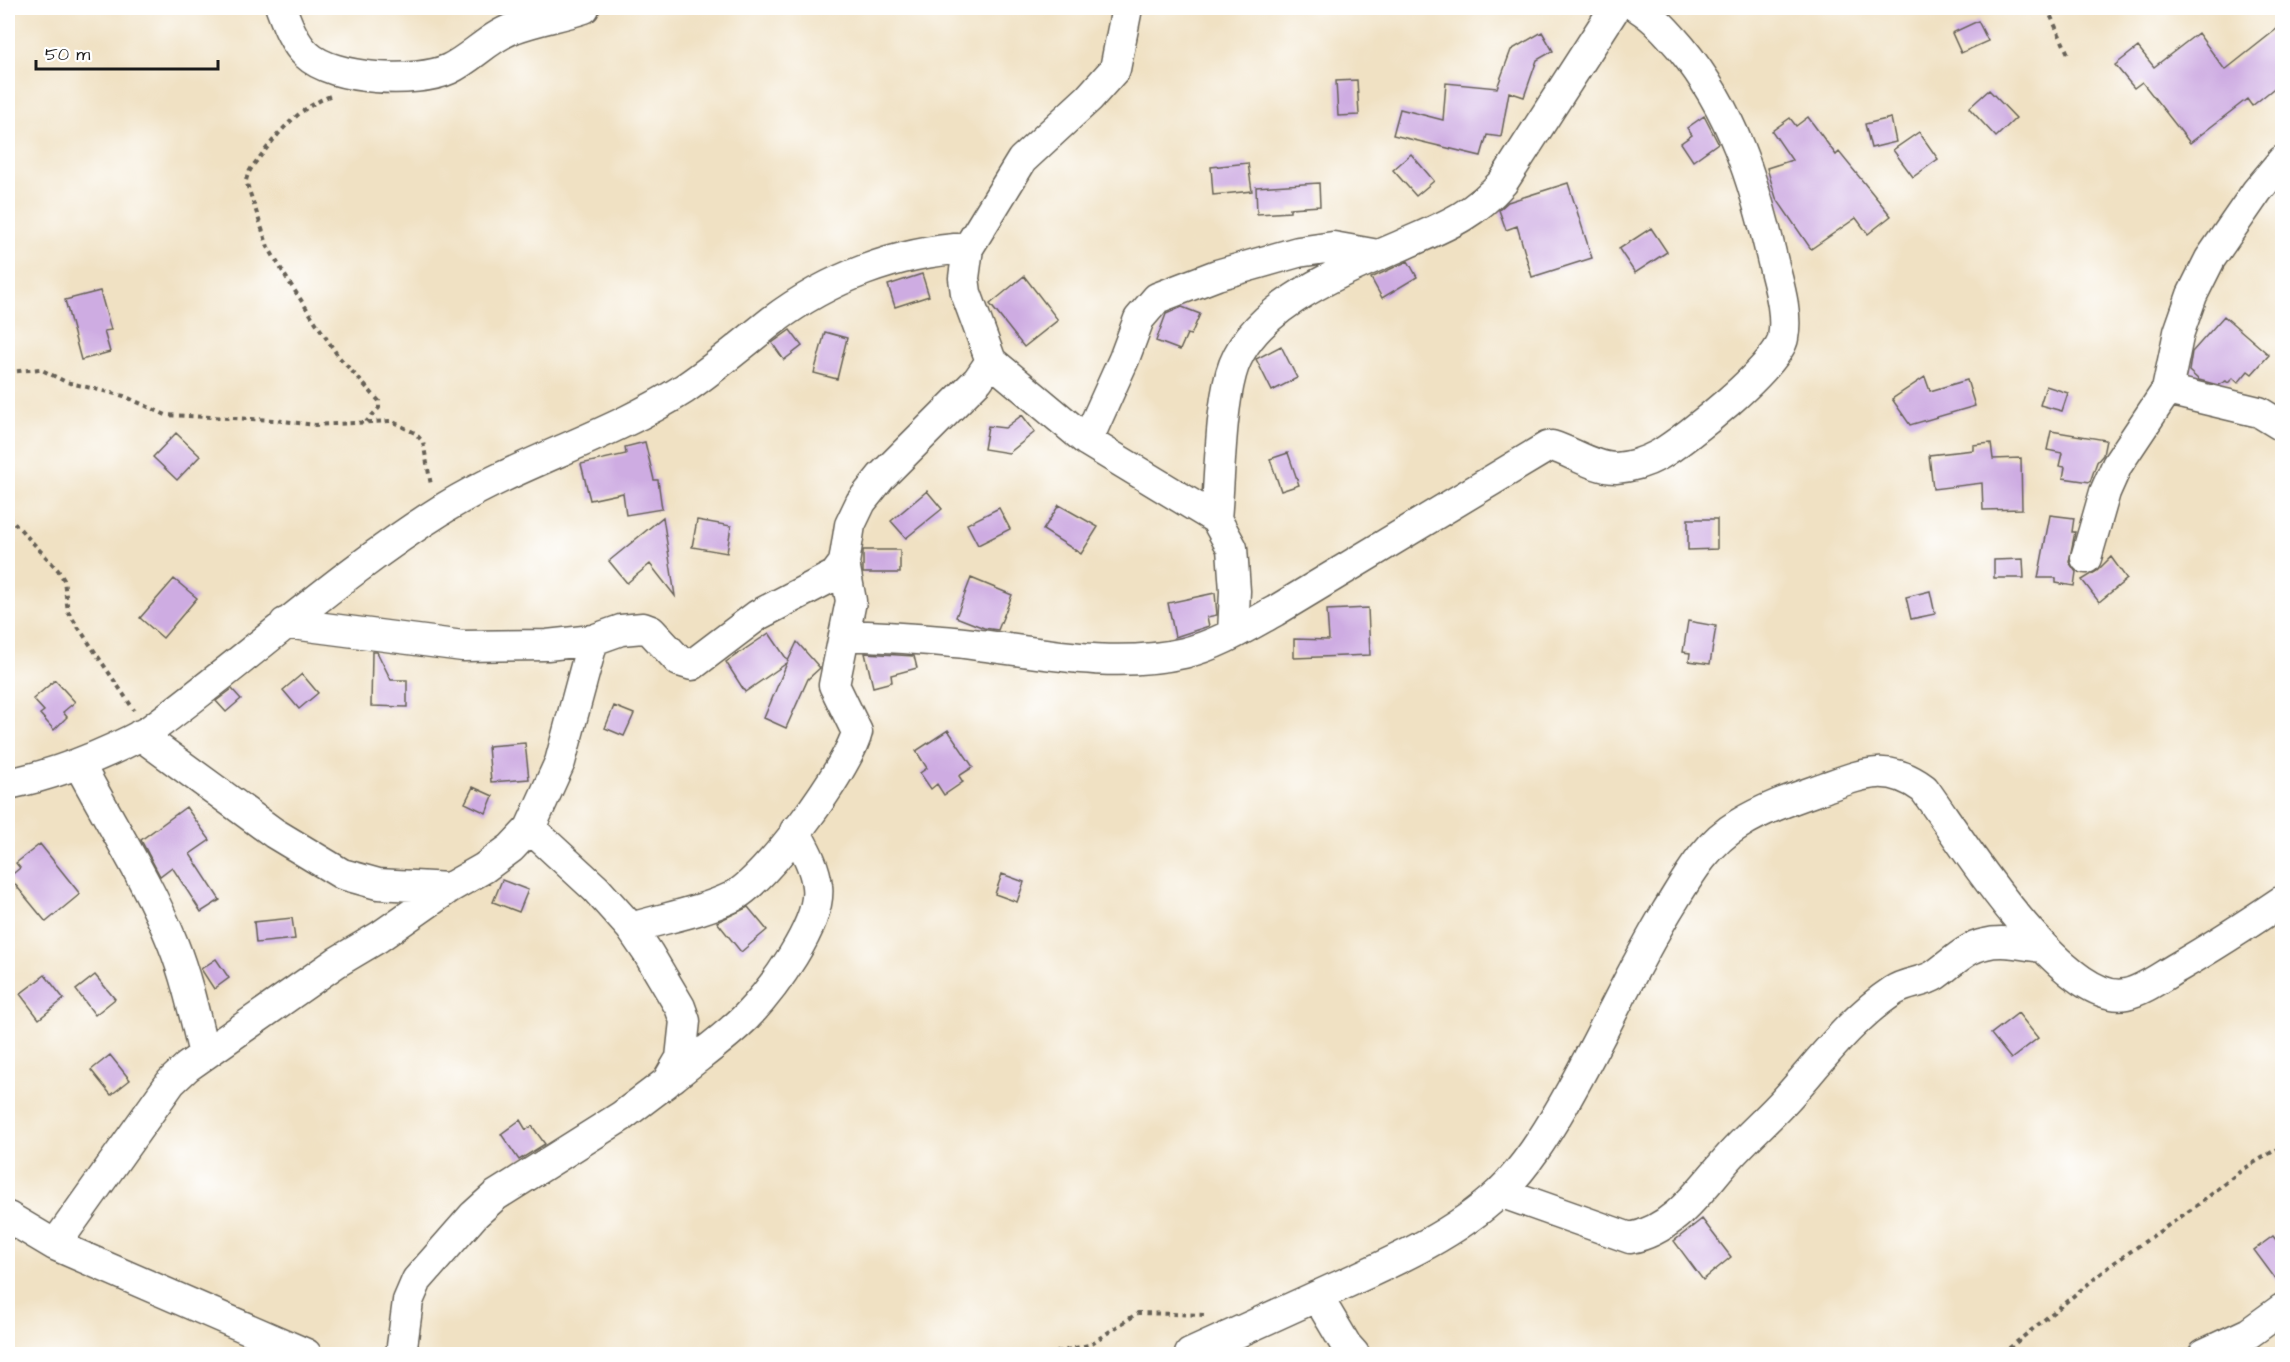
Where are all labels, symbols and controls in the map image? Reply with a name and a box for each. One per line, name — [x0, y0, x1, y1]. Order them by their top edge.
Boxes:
scale bar — [36, 33, 218, 71]
text: 50 m — [45, 42, 90, 67]

